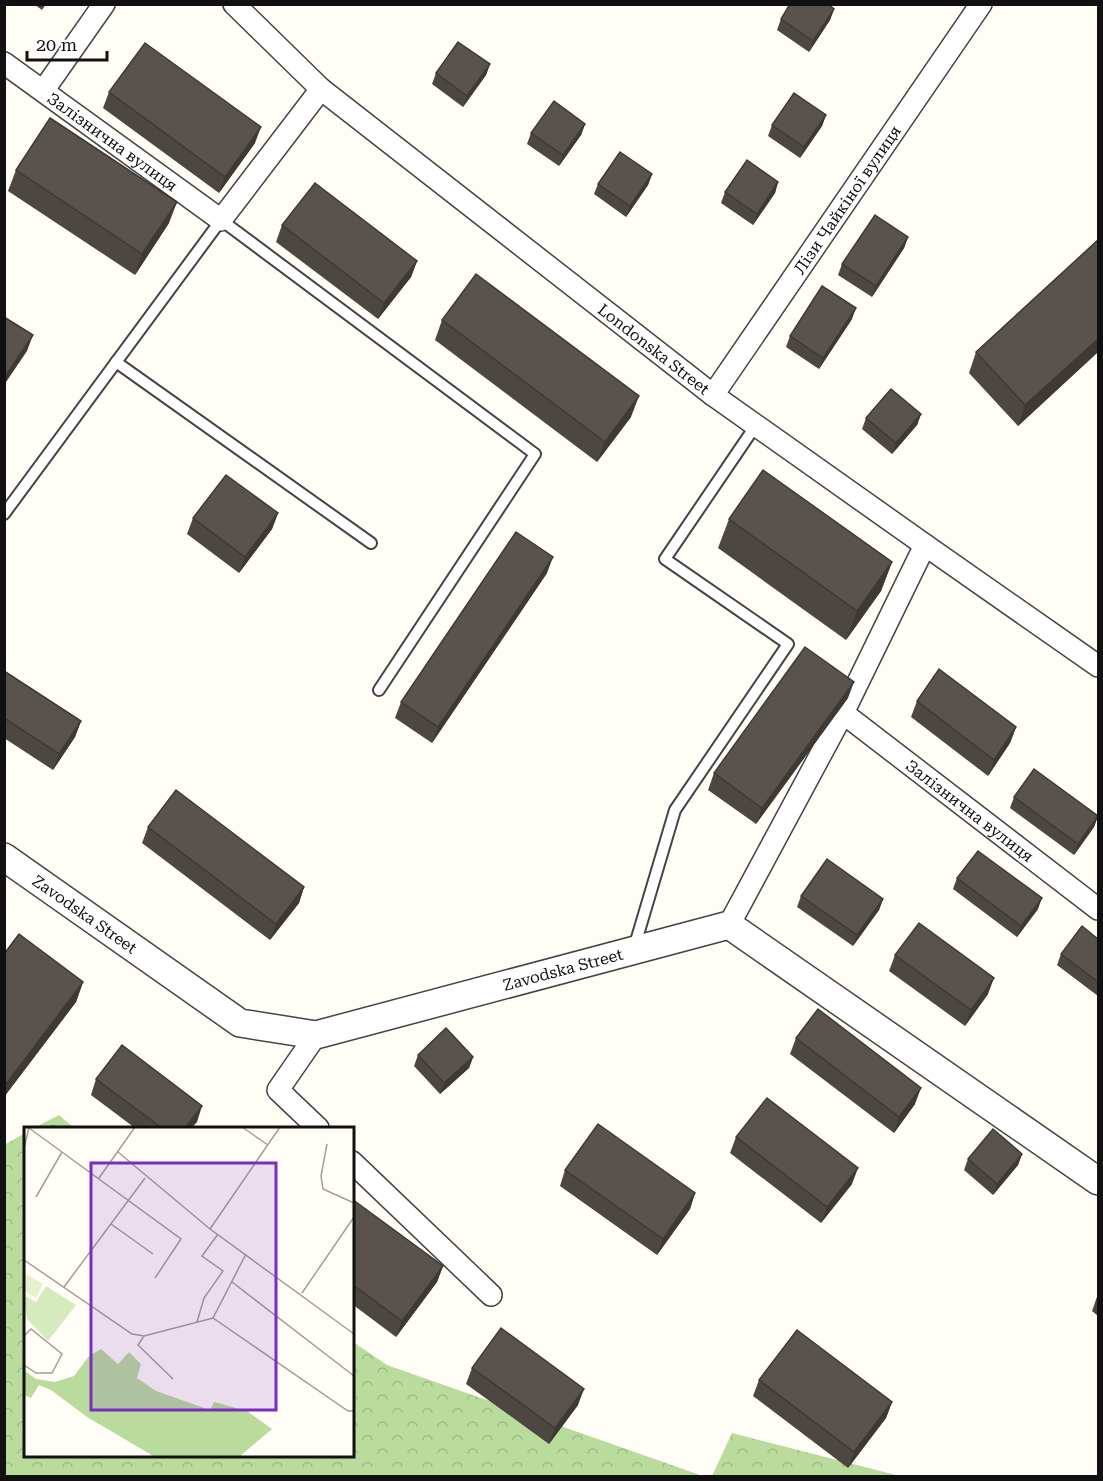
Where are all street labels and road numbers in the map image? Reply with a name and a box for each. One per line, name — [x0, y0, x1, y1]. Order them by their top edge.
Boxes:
street label: Залізнична вулиця — [43, 89, 181, 195]
street label: Лізи Чайкіної вулиця — [790, 122, 905, 278]
street label: Londonska Street — [594, 300, 713, 399]
street label: Залізнична вулиця — [902, 756, 1037, 866]
street label: Zavodska Street — [29, 871, 141, 958]
street label: Zavodska Street — [501, 945, 625, 995]

